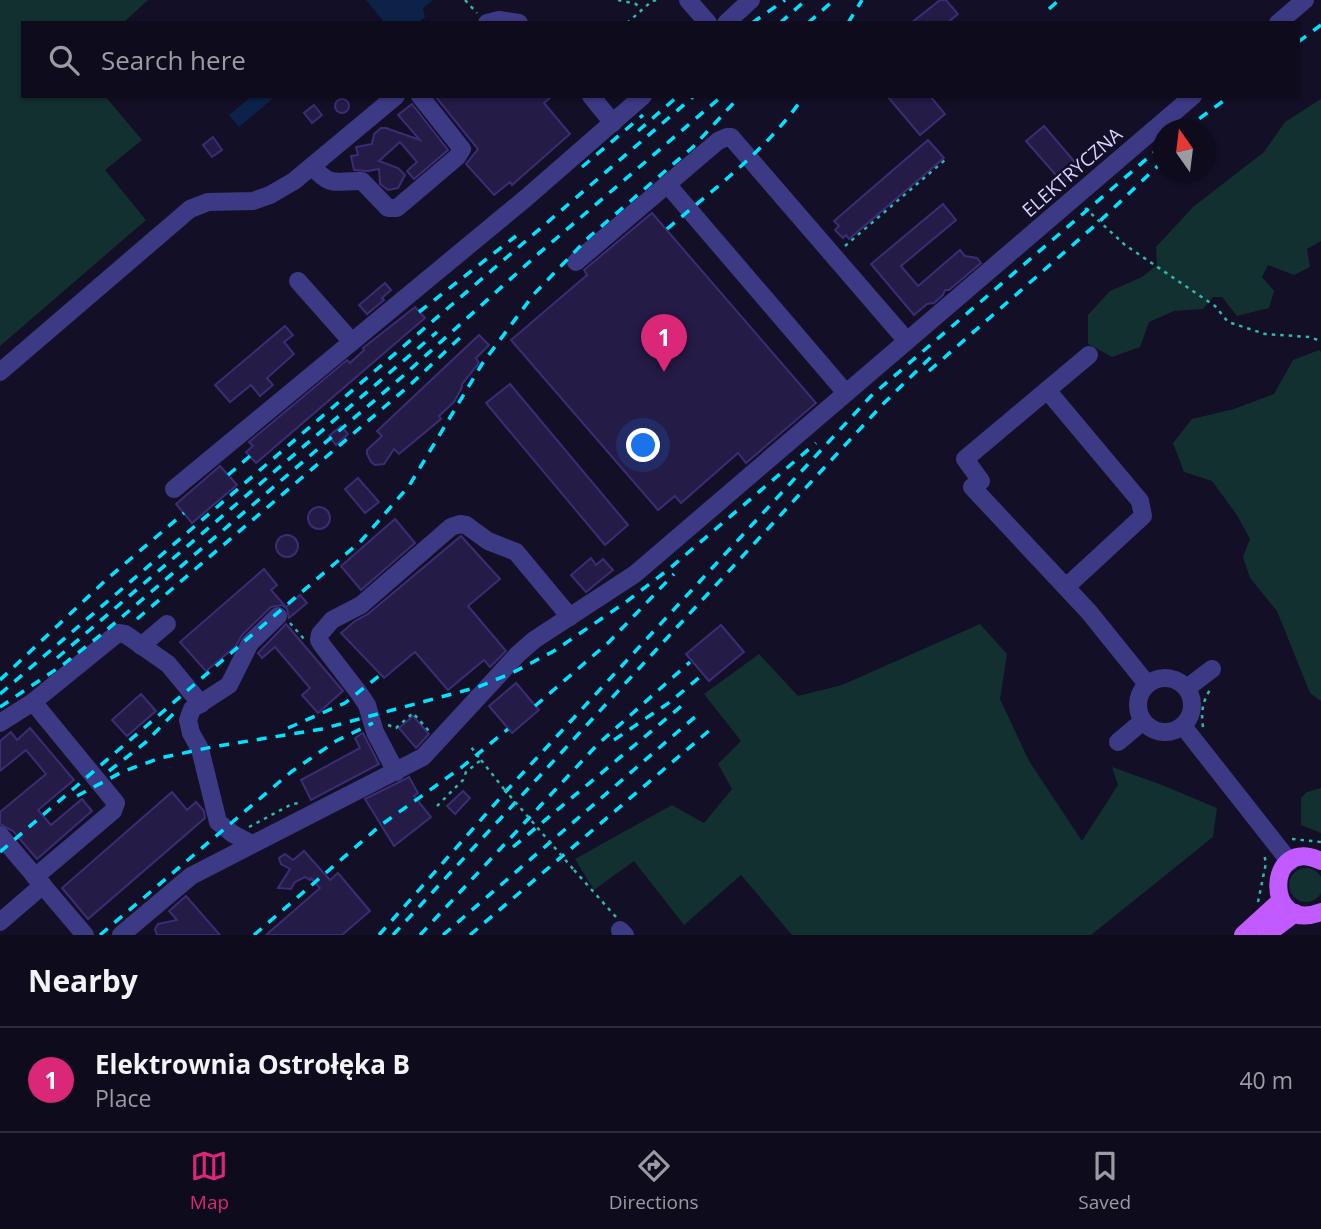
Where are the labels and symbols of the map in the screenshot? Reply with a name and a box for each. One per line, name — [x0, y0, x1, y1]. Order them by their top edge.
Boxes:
north arrow — [1153, 119, 1216, 182]
street label: ELEKTRYCZNA — [1016, 121, 1128, 223]
pin: 1 — [641, 314, 687, 372]
your location — [626, 428, 660, 462]

